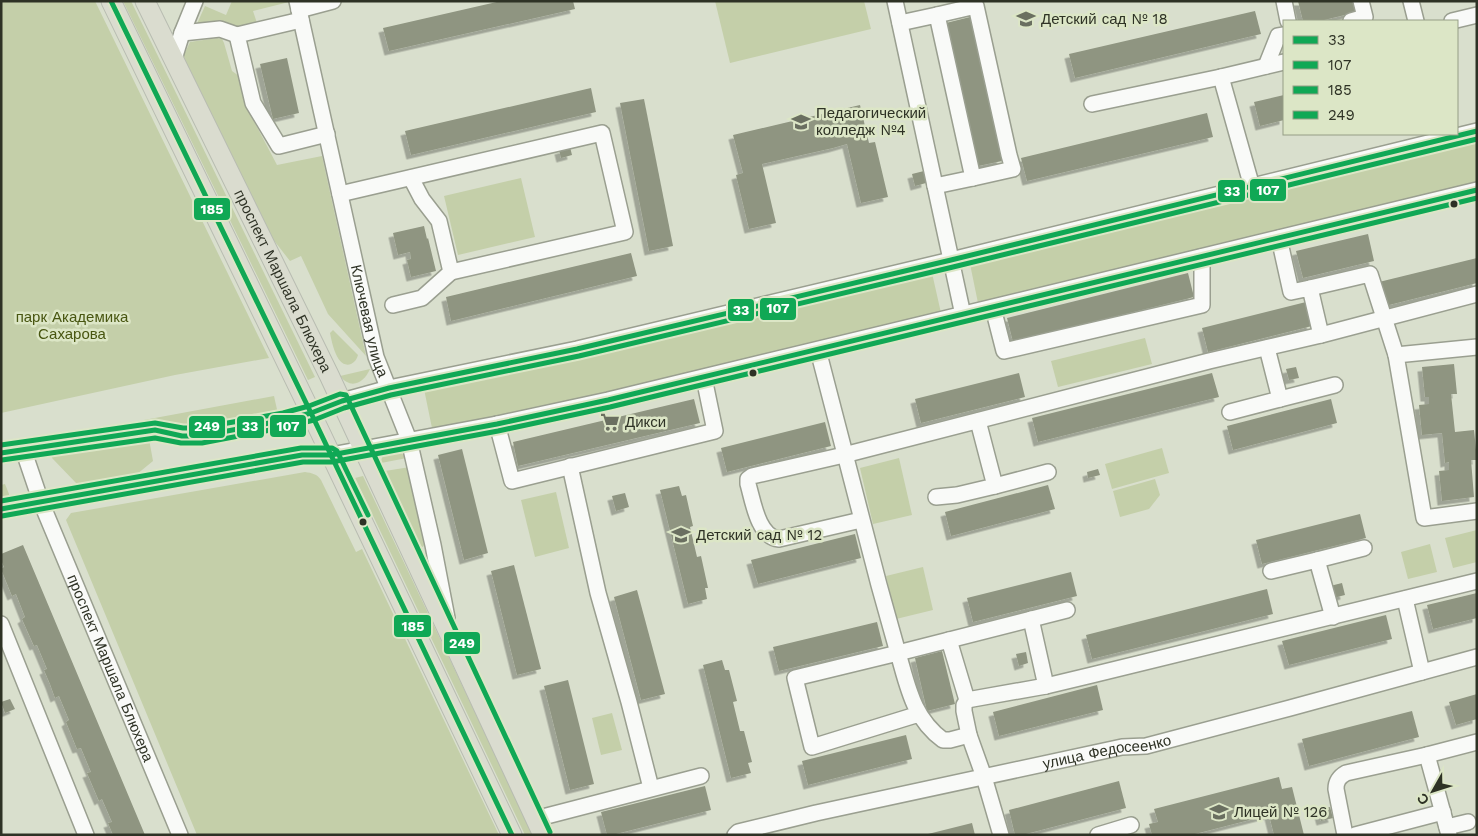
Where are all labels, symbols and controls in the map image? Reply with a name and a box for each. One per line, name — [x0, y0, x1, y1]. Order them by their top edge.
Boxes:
school or university icon: Детский сад № 18 — [1015, 8, 1037, 30]
place label: Детский сад № 18 — [1041, 10, 1168, 28]
legend — [1283, 20, 1458, 135]
text: 33 — [1328, 31, 1346, 49]
text: 107 — [1328, 56, 1351, 74]
text: 185 — [1328, 81, 1352, 99]
place label: Педагогический колледж №4 — [816, 104, 926, 139]
text: 249 — [1328, 106, 1355, 124]
school or university icon: Педагогический колледж №4 — [790, 111, 812, 133]
line badge: 107 — [1249, 178, 1287, 202]
line badge: 33 — [1217, 179, 1246, 203]
text: 107 — [1256, 182, 1280, 198]
text: 33 — [1224, 183, 1240, 199]
street label: проспект Маршала Блюхера — [230, 187, 336, 376]
line badge: 185 — [193, 197, 231, 221]
unlabelled marker — [1449, 199, 1459, 209]
text: 185 — [201, 201, 223, 217]
street label: Ключевая улица — [347, 263, 392, 380]
line badge: 107 — [759, 297, 797, 321]
line badge: 33 — [727, 298, 755, 322]
text: 107 — [766, 300, 790, 316]
text: 33 — [733, 302, 749, 318]
park label: парк Академика Сахарова — [16, 308, 129, 343]
unlabelled marker — [748, 368, 758, 378]
supermarket icon: Дикси — [599, 411, 621, 433]
place label: Дикси — [625, 413, 666, 431]
line badge: 107 — [269, 414, 307, 438]
line badge: 249 — [188, 415, 226, 439]
line badge: 33 — [236, 415, 265, 439]
text: 249 — [194, 418, 220, 434]
text: 33 — [242, 418, 258, 434]
text: 107 — [276, 418, 300, 434]
unlabelled marker — [358, 517, 368, 527]
school or university icon: Детский сад № 12 — [670, 524, 692, 546]
place label: Детский сад № 12 — [696, 526, 822, 544]
street label: проспект Маршала Блюхера — [63, 572, 158, 765]
line badge: 185 — [393, 614, 432, 638]
text: 185 — [402, 618, 424, 634]
line badge: 249 — [443, 631, 481, 655]
text: 249 — [449, 635, 475, 651]
street label: улица Федосеенко — [1041, 731, 1173, 773]
north arrow — [1408, 766, 1458, 816]
text: С — [1413, 790, 1432, 808]
school or university icon: Лицей № 126 — [1208, 801, 1230, 823]
place label: Лицей № 126 — [1234, 803, 1327, 821]

